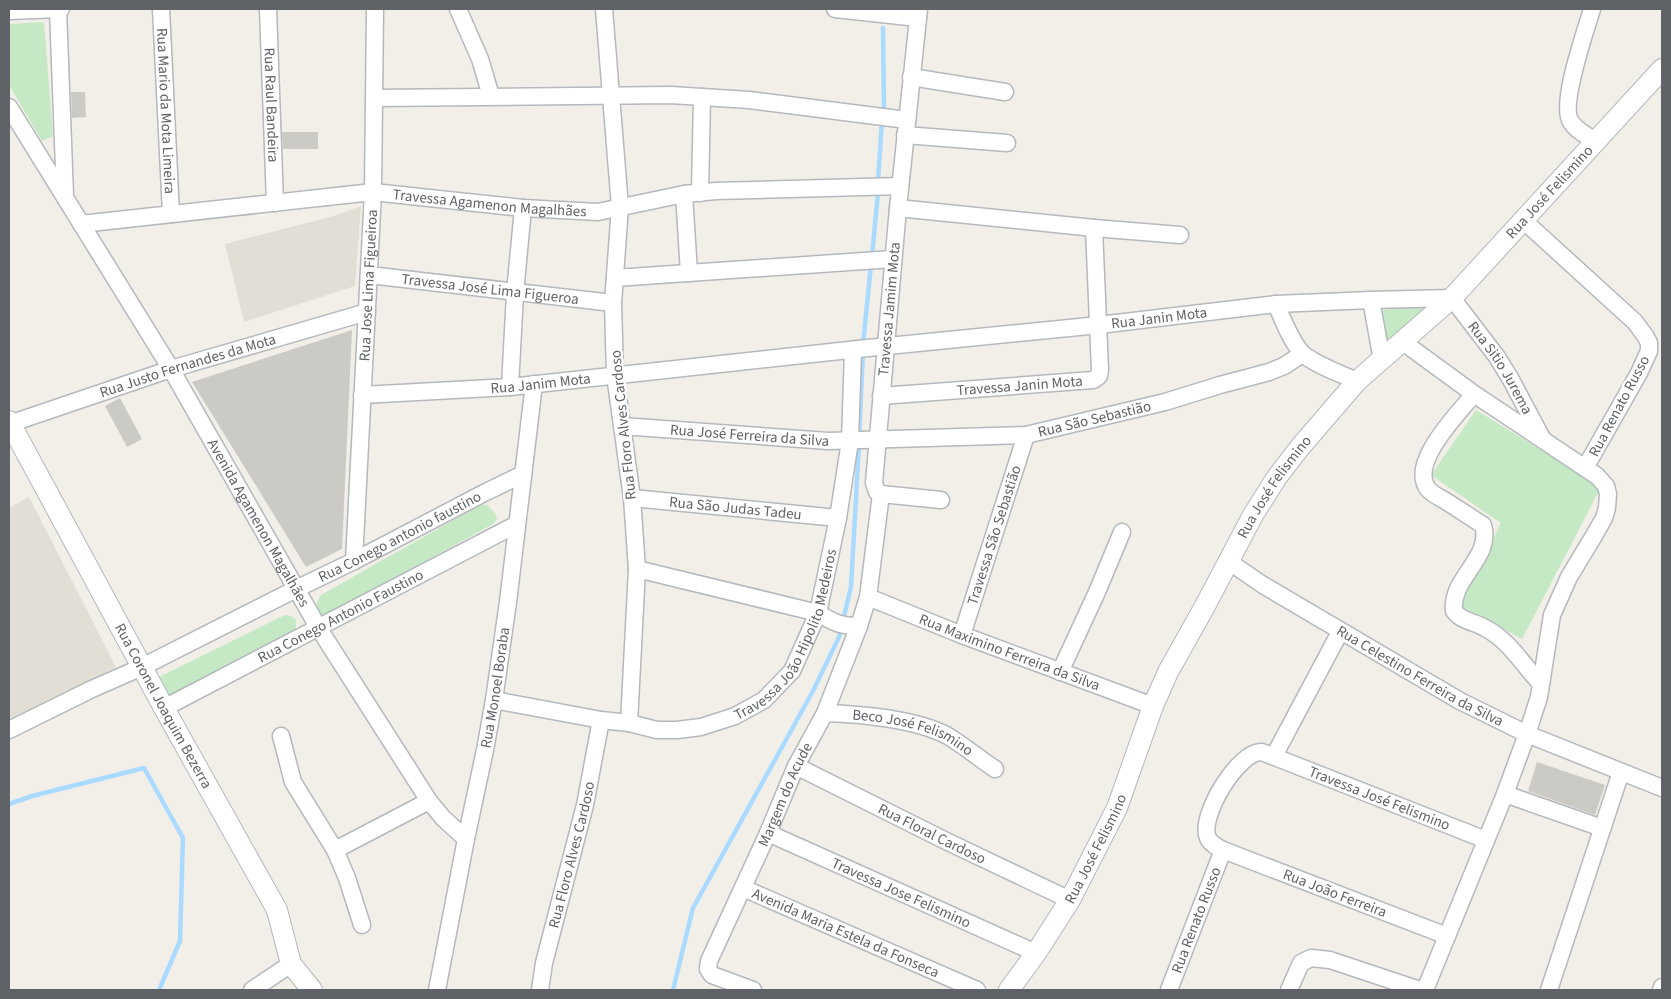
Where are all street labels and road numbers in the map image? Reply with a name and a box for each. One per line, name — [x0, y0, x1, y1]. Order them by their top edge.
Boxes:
street label: Rua Mario da Mota Limeira — [151, 28, 180, 194]
street label: Rua Raul Bandeira — [258, 47, 284, 163]
street label: Rua José Felismino — [1501, 141, 1598, 244]
street label: Travessa Agamenon Magalhães — [392, 184, 587, 222]
street label: Rua Jose Lima Figueiroa — [354, 209, 383, 362]
street label: Travessa Jamim Mota — [873, 241, 906, 377]
street label: Travessa José Lima Figueroa — [400, 269, 580, 310]
street label: Rua Janin Mota — [1110, 302, 1208, 334]
street label: Rua Sitio Jurema — [1463, 317, 1537, 418]
street label: Rua Justo Fernandes da Mota — [97, 329, 279, 404]
street label: Rua Floro Alves Cardoso — [605, 349, 642, 501]
street label: Rua Renato Russo — [1584, 352, 1655, 461]
street label: Rua Janim Mota — [490, 368, 592, 399]
street label: Travessa Janin Mota — [956, 371, 1083, 401]
street label: Rua São Sebastião — [1036, 396, 1153, 443]
street label: Rua José Ferreira da Silva — [669, 420, 830, 452]
street label: Rua José Felismino — [1232, 431, 1317, 542]
street label: Avenida Agamenon Magalhães — [202, 435, 314, 611]
street label: Travessa São Sebastião — [962, 463, 1027, 608]
street label: Rua Conego antonio faustino — [315, 486, 485, 588]
street label: Rua São Judas Tadeu — [668, 492, 803, 525]
street label: Travessa João Hipolito Medeiros — [730, 547, 842, 726]
street label: Rua Conego Antonio Faustino — [254, 565, 427, 668]
street label: Rua Maximino Ferreira da Silva — [916, 609, 1103, 696]
street label: Rua Coronel Joaquim Bezerra — [109, 620, 217, 792]
street label: Rua Celestino Ferreira da Silva — [1332, 621, 1507, 732]
street label: Rua Monoel Boraba — [476, 626, 515, 750]
street label: Beco José Felismino — [851, 704, 977, 761]
street label: Margem do Acude — [753, 739, 818, 850]
street label: Travessa José Felismino — [1305, 761, 1453, 836]
street label: Rua Floro Alves Cardoso — [543, 780, 600, 931]
street label: Rua José Felismino — [1060, 791, 1132, 908]
street label: Rua Floral Cardoso — [874, 799, 989, 870]
street label: Travessa Jose Felismino — [828, 853, 974, 933]
street label: Rua Renato Russo — [1166, 864, 1226, 976]
street label: Rua João Ferreira — [1280, 864, 1390, 923]
street label: Avenida Maria Estela da Fonseca — [749, 883, 942, 983]

